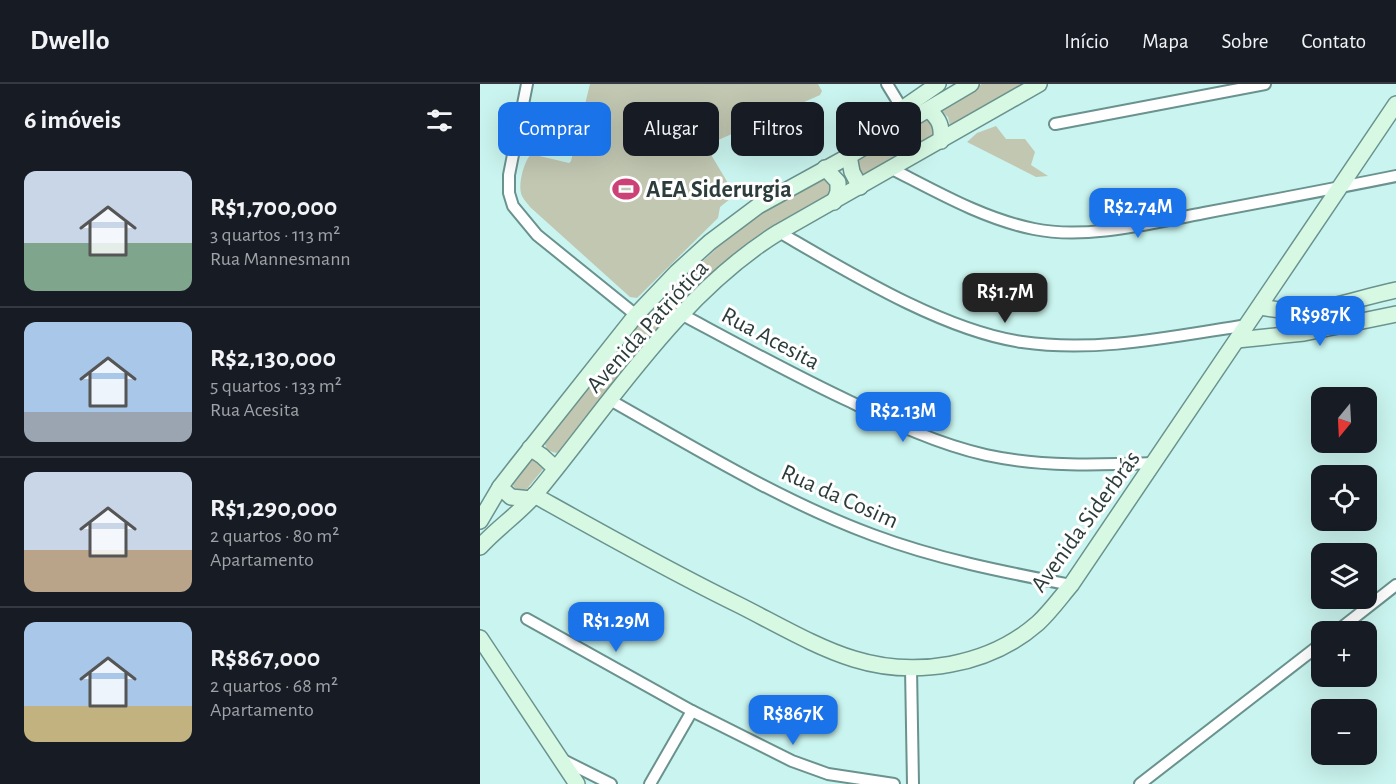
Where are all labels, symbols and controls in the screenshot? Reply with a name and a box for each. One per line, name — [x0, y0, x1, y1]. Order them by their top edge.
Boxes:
text: Dwello — [30, 27, 109, 55]
text: Início — [1064, 31, 1109, 52]
text: Mapa — [1142, 31, 1189, 52]
text: Sobre — [1222, 31, 1268, 52]
text: Contato — [1301, 31, 1366, 52]
chip: Comprar — [498, 102, 611, 156]
chip: Alugar — [623, 102, 719, 156]
chip: Filtros — [731, 102, 824, 156]
chip: Novo — [836, 102, 921, 156]
icon: filters — [423, 104, 456, 137]
text: 6 imóveis — [24, 107, 121, 133]
sports icon: AEA Siderurgia — [611, 174, 641, 204]
place label: AEA Siderurgia — [646, 178, 792, 202]
pin: R$2.74M — [1083, 188, 1193, 239]
text: R$1,700,000 — [210, 194, 337, 220]
icon: home — [72, 195, 144, 267]
text: R$2.74M — [1103, 197, 1173, 217]
text: 3 quartos · 113 m² — [210, 225, 340, 245]
text: Rua Mannesmann — [210, 249, 351, 269]
street label: Avenida Patriótica — [582, 256, 713, 398]
pin: R$1.7M — [956, 273, 1054, 324]
text: R$1.7M — [976, 282, 1034, 302]
pin: R$987K — [1271, 296, 1369, 347]
street label: Rua Acesita — [718, 303, 824, 375]
text: R$987K — [1290, 305, 1350, 325]
text: R$2,130,000 — [210, 345, 336, 371]
icon: home — [72, 346, 144, 418]
text: 5 quartos · 133 m² — [210, 376, 342, 396]
north arrow — [1311, 387, 1377, 453]
map controls — [1311, 387, 1377, 765]
pin: R$2.13M — [848, 392, 958, 443]
text: Rua Acesita — [210, 400, 299, 420]
text: R$2.13M — [870, 401, 936, 421]
street label: Avenida Siderbrás — [1027, 447, 1145, 597]
street label: Rua da Cosim — [777, 460, 902, 533]
button: locate — [1311, 465, 1377, 531]
text: R$1,290,000 — [210, 495, 337, 521]
icon: home — [72, 496, 144, 568]
text: 2 quartos · 80 m² — [210, 526, 339, 546]
button: layers — [1311, 543, 1377, 609]
text: Apartamento — [210, 550, 314, 570]
pin: R$1.29M — [561, 602, 671, 653]
text: R$1.29M — [582, 611, 650, 631]
button: + — [1311, 621, 1377, 687]
text: R$867,000 — [210, 645, 320, 671]
icon: home — [72, 646, 144, 718]
text: 2 quartos · 68 m² — [210, 676, 338, 696]
pin: R$867K — [744, 695, 842, 746]
button: − — [1311, 699, 1377, 765]
text: Apartamento — [210, 700, 314, 720]
text: R$867K — [763, 704, 823, 724]

